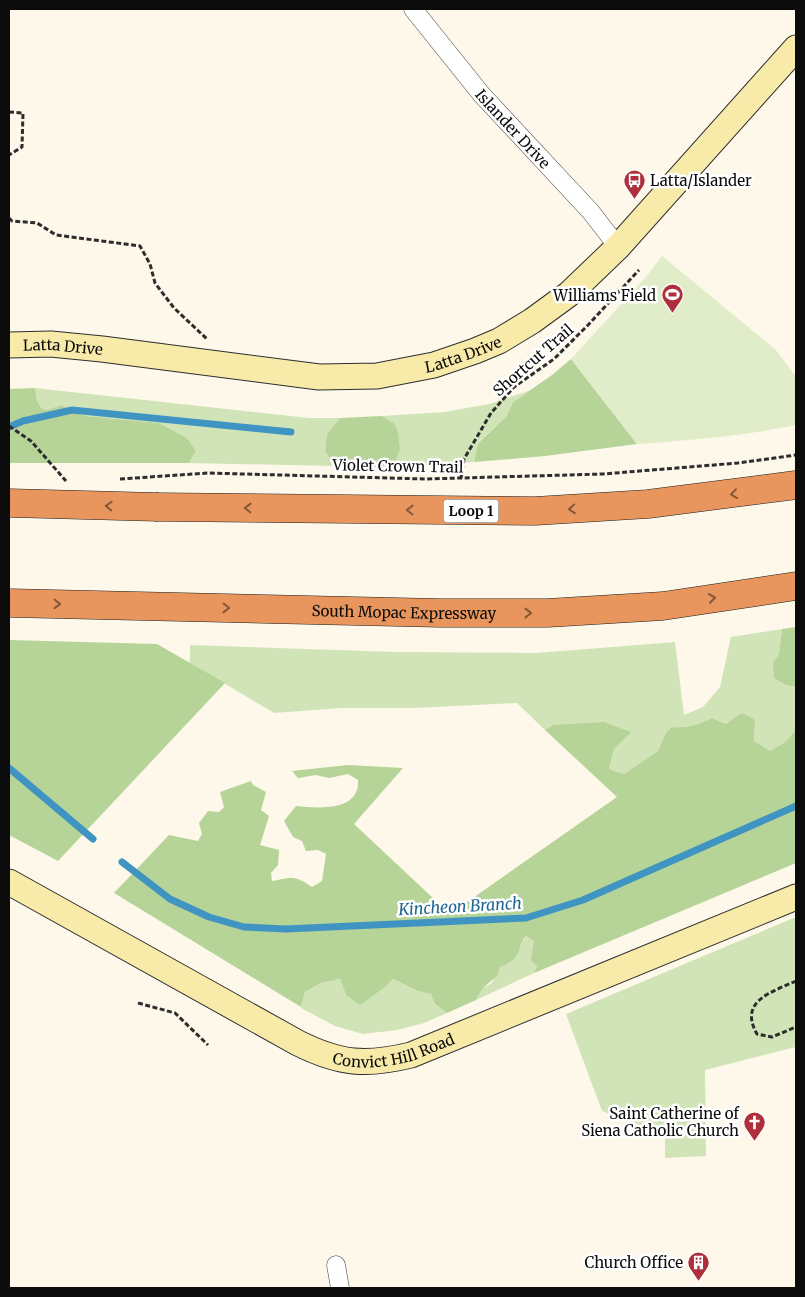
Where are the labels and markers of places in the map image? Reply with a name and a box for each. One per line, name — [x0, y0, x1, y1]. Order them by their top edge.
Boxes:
bus stop icon: Latta/Islander — [622, 168, 646, 199]
place label: Latta/Islander — [650, 171, 752, 190]
sports icon: Williams Field — [660, 283, 684, 314]
place label: Williams Field — [552, 286, 656, 305]
place label: Saint Catherine of Siena Catholic Church — [581, 1104, 740, 1140]
church icon: Saint Catherine of Siena Catholic Church — [743, 1110, 767, 1141]
building icon: Church Office — [687, 1250, 711, 1281]
place label: Church Office — [585, 1253, 683, 1272]

